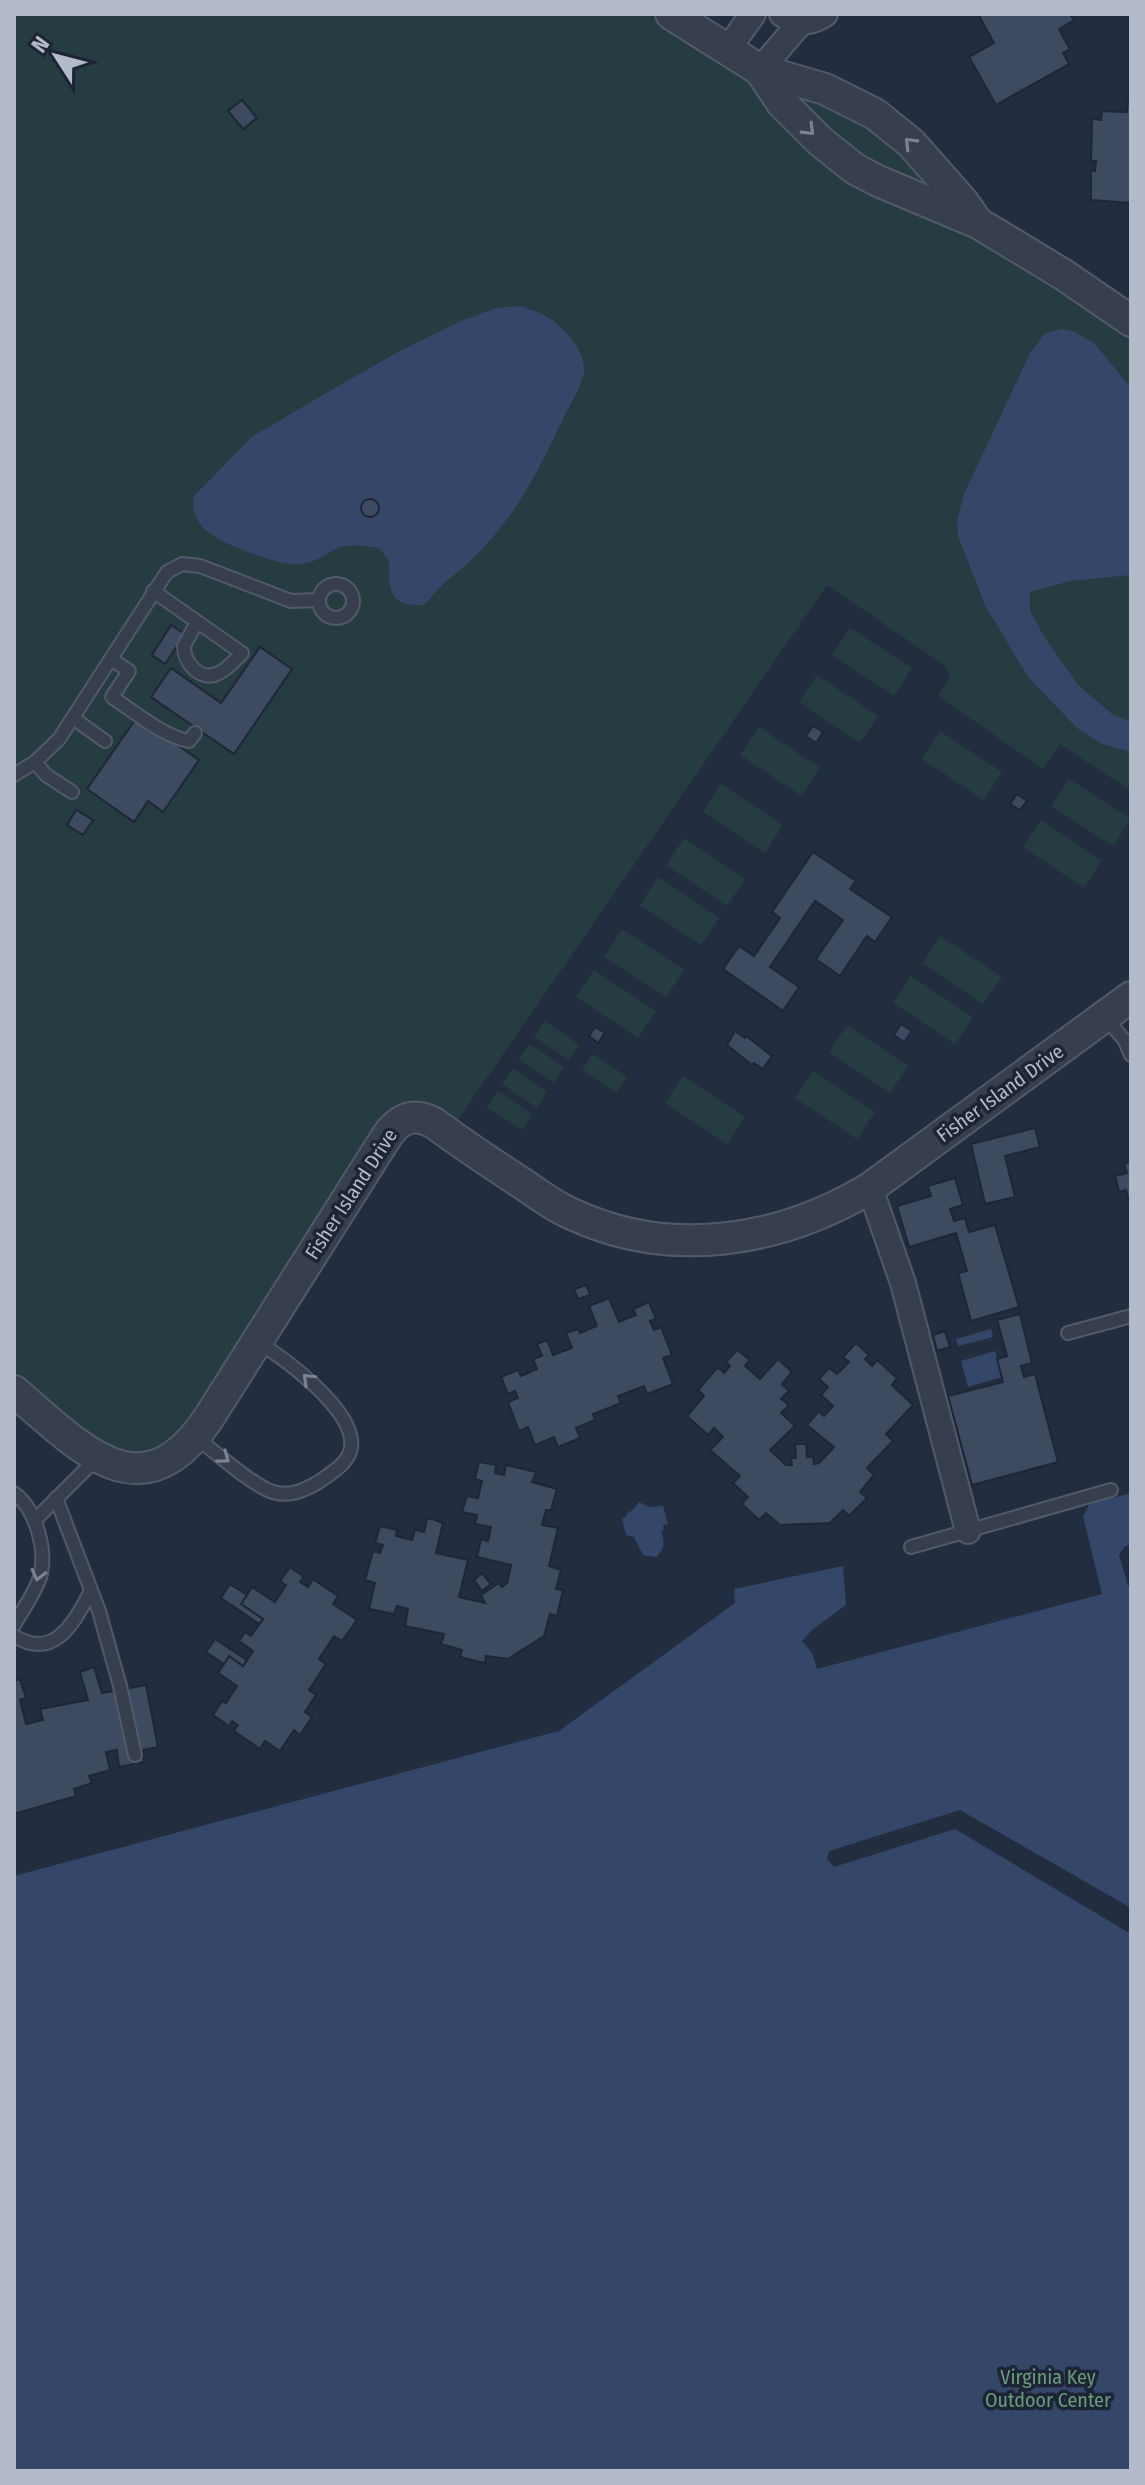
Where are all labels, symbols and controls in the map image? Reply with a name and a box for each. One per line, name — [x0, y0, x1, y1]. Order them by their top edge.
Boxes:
north arrow — [16, 16, 96, 96]
text: N — [25, 31, 55, 58]
one-way arrow — [800, 121, 814, 135]
one-way arrow — [905, 138, 919, 152]
street label: Fisher Island Drive — [932, 1039, 1068, 1147]
street label: Fisher Island Drive — [300, 1124, 402, 1264]
one-way arrow — [303, 1373, 317, 1388]
one-way arrow — [215, 1448, 229, 1463]
one-way arrow — [31, 1568, 48, 1582]
park label: Virginia Key Outdoor Center — [985, 2365, 1111, 2412]

